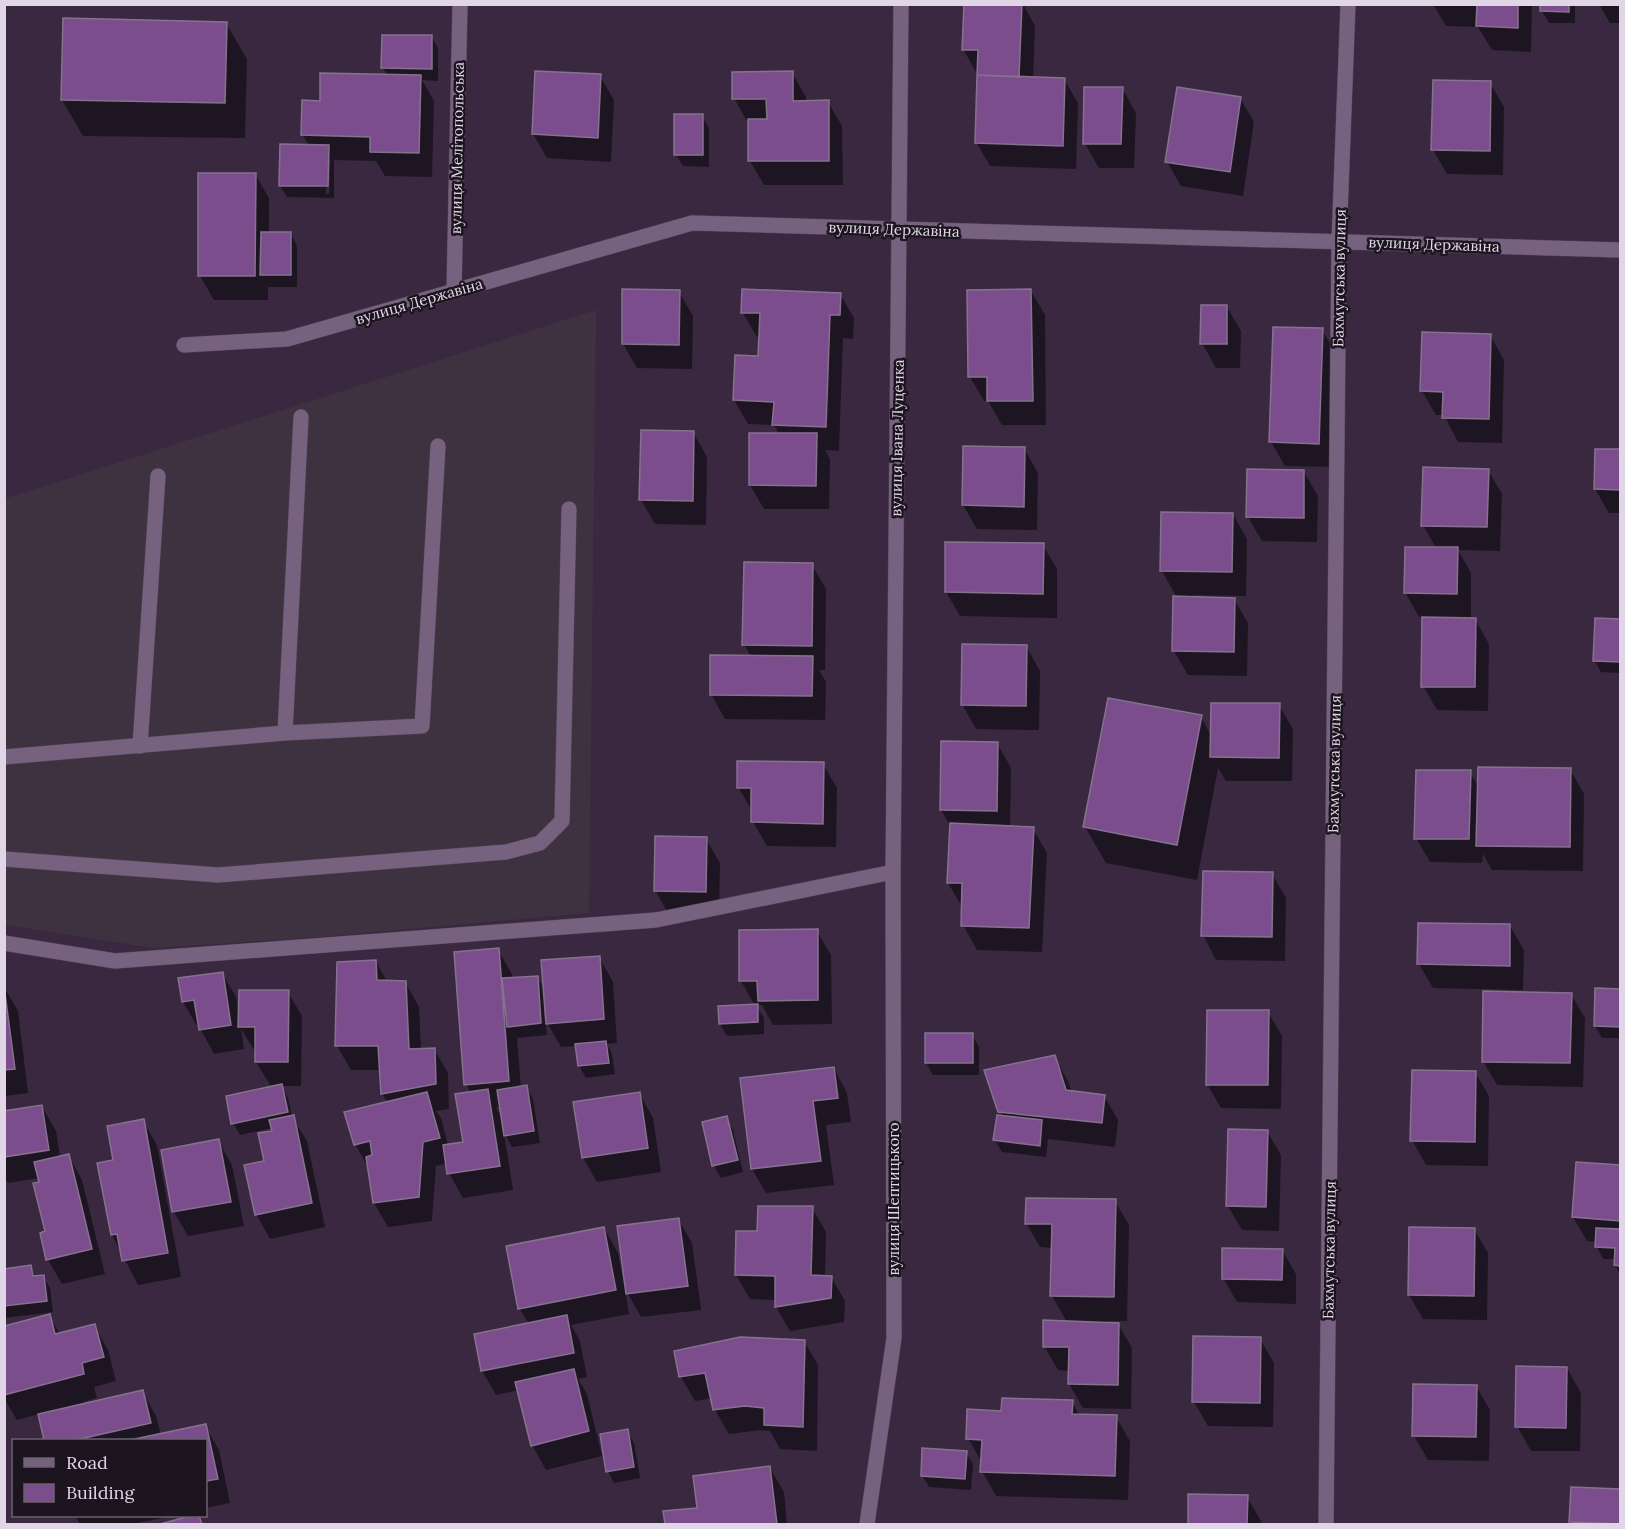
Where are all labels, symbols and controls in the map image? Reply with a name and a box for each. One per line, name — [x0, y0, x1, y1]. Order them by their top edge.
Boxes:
street label: вулиця Мелітопольська — [446, 61, 468, 234]
street label: Бахмутська вулиця — [1328, 209, 1350, 347]
street label: вулиця Державіна — [828, 217, 960, 241]
street label: вулиця Державіна — [1368, 232, 1500, 256]
street label: вулиця Державіна — [353, 274, 485, 328]
street label: вулиця Івана Луценка — [886, 359, 908, 517]
street label: Бахмутська вулиця — [1323, 695, 1345, 833]
street label: вулиця Шептицького — [884, 1122, 903, 1276]
street label: Бахмутська вулиця — [1318, 1181, 1340, 1319]
legend — [12, 1439, 207, 1517]
text: Road — [66, 1451, 108, 1474]
text: Building — [66, 1481, 136, 1504]

